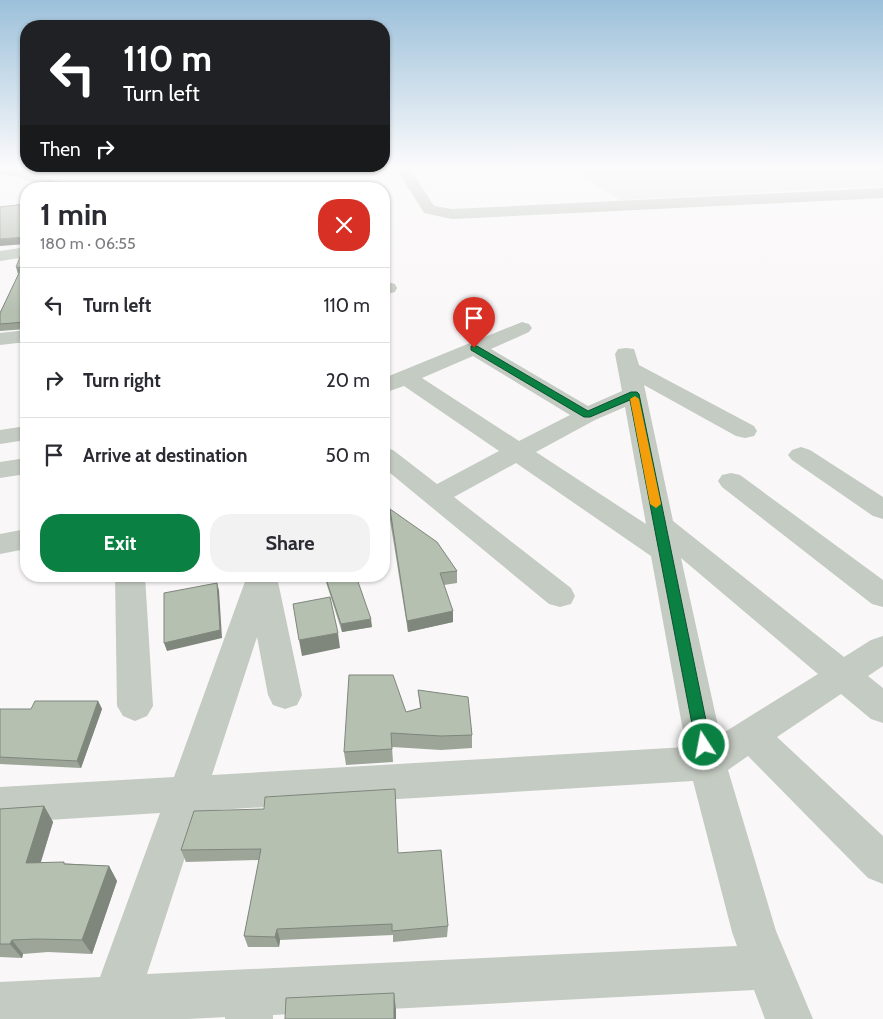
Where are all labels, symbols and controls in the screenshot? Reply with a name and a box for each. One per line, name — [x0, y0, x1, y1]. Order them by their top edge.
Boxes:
text: 110 m — [123, 37, 212, 80]
icon: left — [40, 40, 105, 105]
text: Turn left — [123, 80, 200, 107]
icon: right — [91, 135, 119, 163]
text: Then — [40, 138, 81, 161]
text: 1 min — [40, 196, 108, 233]
button: close — [318, 199, 370, 251]
text: 180 m · 06:55 — [40, 234, 136, 253]
icon: left — [40, 291, 68, 319]
text: Turn left — [83, 294, 151, 317]
text: 110 m — [323, 294, 370, 317]
pin — [453, 297, 495, 348]
icon: arrive — [460, 304, 488, 332]
icon: right — [40, 366, 68, 394]
text: Turn right — [83, 369, 161, 392]
text: 20 m — [326, 369, 370, 392]
icon: arrive — [40, 441, 68, 469]
text: Arrive at destination — [83, 444, 247, 467]
text: 50 m — [326, 444, 370, 467]
button: Exit — [40, 514, 200, 572]
button: Share — [210, 514, 370, 572]
position arrow — [677, 718, 729, 770]

